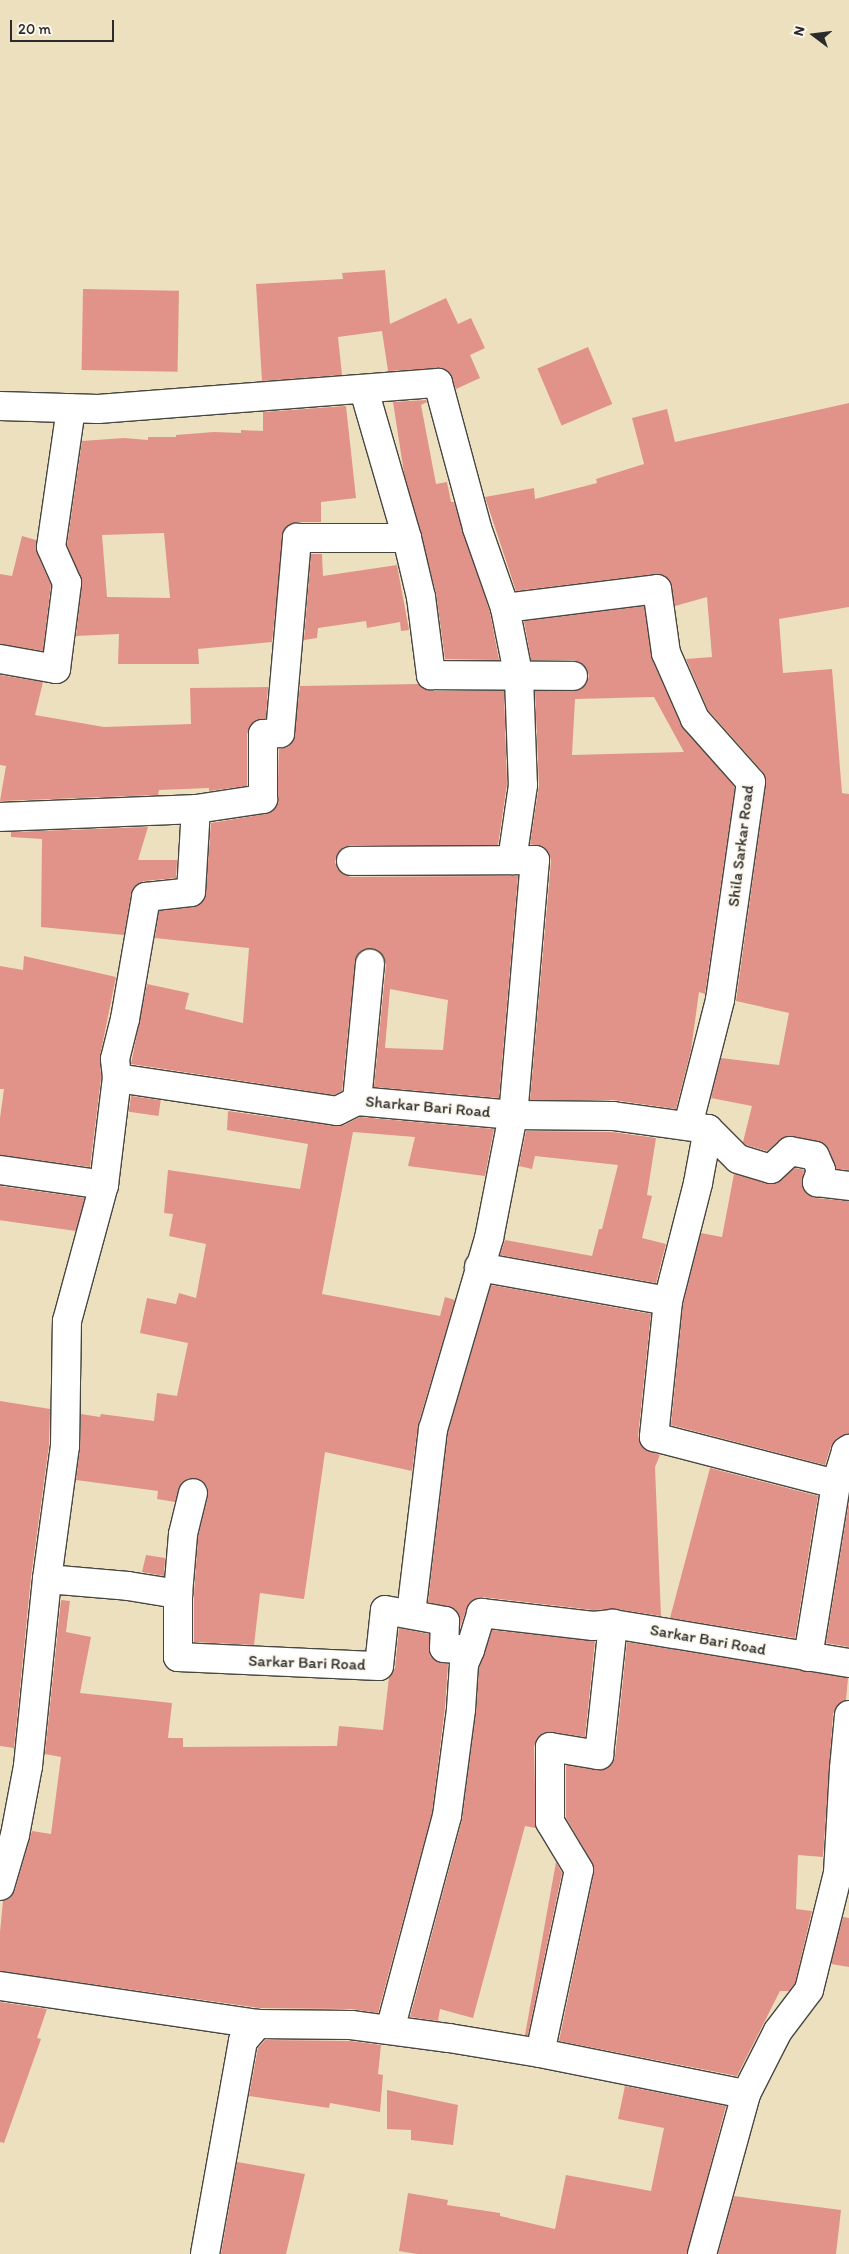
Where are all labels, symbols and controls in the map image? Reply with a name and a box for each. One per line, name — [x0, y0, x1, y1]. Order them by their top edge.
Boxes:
scale bar — [12, 10, 116, 42]
north arrow — [789, 10, 839, 60]
text: 20 m — [18, 20, 51, 38]
text: N — [790, 24, 808, 38]
street label: Shila Sarkar Road — [724, 784, 758, 908]
street label: Sharkar Bari Road — [365, 1092, 491, 1122]
street label: Sarkar Bari Road — [649, 1620, 767, 1660]
street label: Sarkar Bari Road — [248, 1651, 366, 1675]

